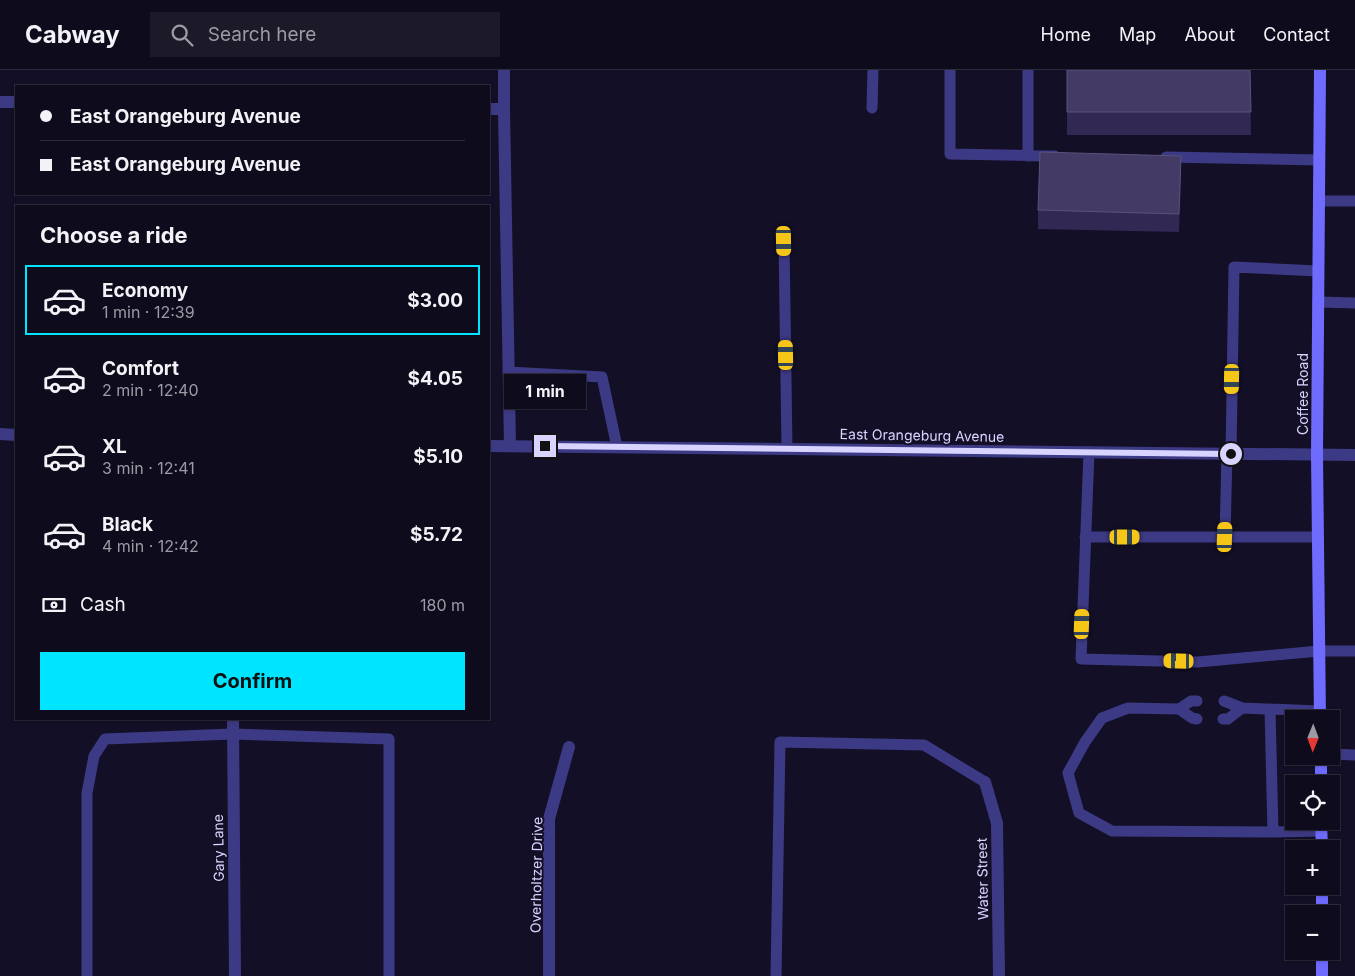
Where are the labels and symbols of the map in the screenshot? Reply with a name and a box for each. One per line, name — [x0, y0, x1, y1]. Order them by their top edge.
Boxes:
car — [776, 226, 791, 256]
car — [778, 340, 793, 370]
street label: Coffee Road — [1294, 353, 1311, 435]
car — [1224, 364, 1239, 394]
callout: 1 min — [504, 374, 586, 408]
street label: East Orangeburg Avenue — [840, 425, 1004, 445]
route end — [534, 435, 556, 457]
route start — [1220, 443, 1242, 465]
car — [1216, 522, 1233, 552]
car — [1110, 530, 1140, 545]
car — [1073, 609, 1090, 639]
car — [1163, 653, 1194, 669]
north arrow — [1285, 710, 1340, 765]
street label: Gary Lane — [209, 814, 227, 882]
street label: Overholtzer Drive — [526, 817, 546, 933]
street label: Water Street — [973, 837, 991, 920]

